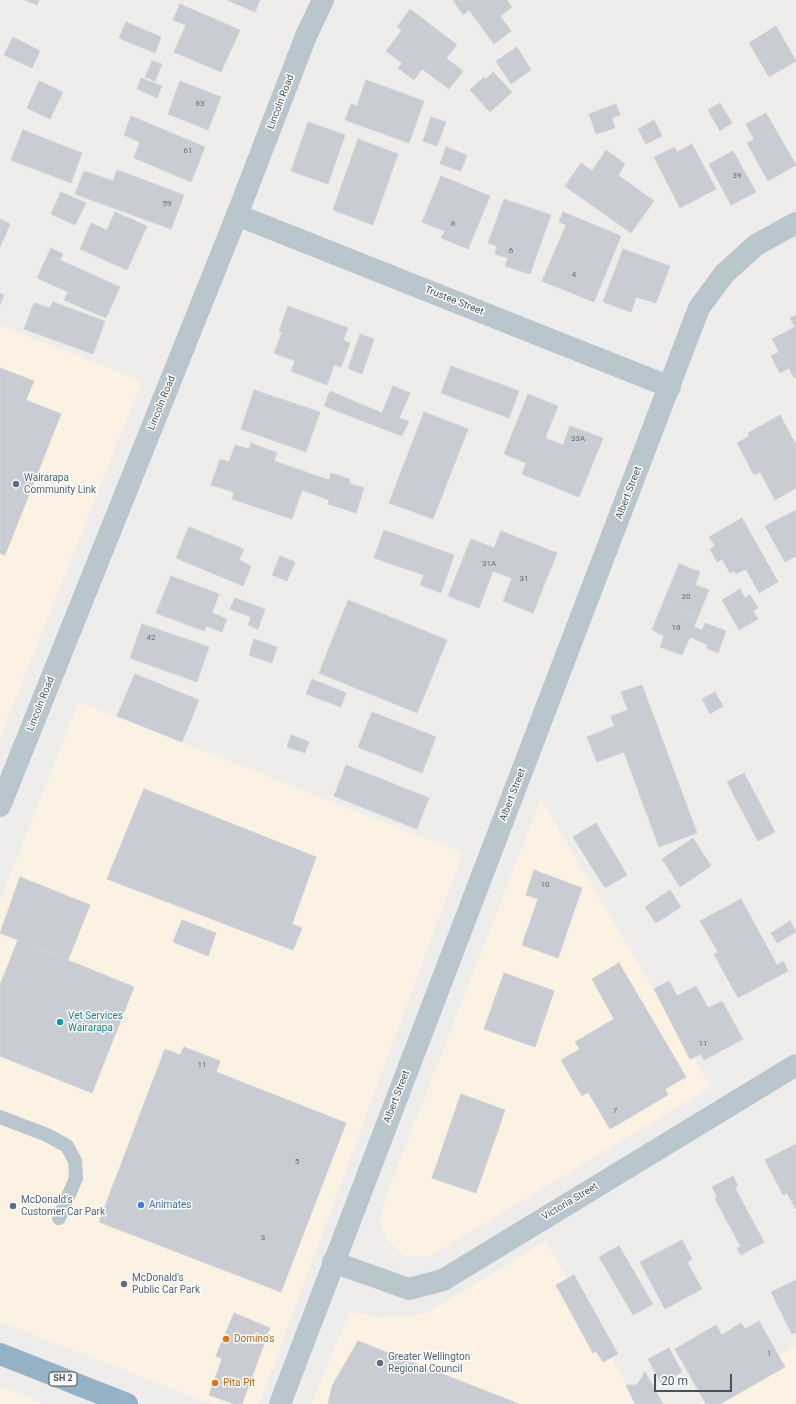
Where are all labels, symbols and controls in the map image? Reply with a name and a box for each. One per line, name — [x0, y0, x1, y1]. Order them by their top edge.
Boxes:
street label: Lincoln Road — [265, 73, 297, 131]
house number: 63 — [196, 99, 204, 109]
house number: 61 — [184, 146, 192, 156]
house number: 39 — [733, 171, 741, 181]
house number: 59 — [163, 199, 171, 209]
house number: 8 — [451, 219, 455, 229]
house number: 6 — [509, 246, 513, 256]
house number: 4 — [572, 270, 576, 280]
street label: Trustee Street — [423, 284, 485, 318]
street label: Lincoln Road — [146, 374, 178, 432]
house number: 33A — [571, 434, 585, 444]
street label: Albert Street — [613, 465, 645, 521]
place label: Wairarapa Community Link — [24, 472, 96, 496]
marker: Wairarapa Community Link — [11, 479, 21, 489]
house number: 31A — [482, 559, 496, 569]
house number: 31 — [520, 574, 528, 584]
house number: 20 — [682, 592, 690, 602]
house number: 18 — [672, 623, 680, 633]
house number: 42 — [147, 633, 155, 643]
street label: Lincoln Road — [25, 675, 57, 733]
street label: Albert Street — [497, 767, 529, 823]
house number: 10 — [541, 880, 549, 890]
place label: Vet Services Wairarapa — [68, 1010, 123, 1034]
marker: Vet Services Wairarapa — [55, 1017, 65, 1027]
house number: 11 — [699, 1039, 707, 1049]
house number: 11 — [198, 1060, 206, 1070]
street label: Albert Street — [381, 1069, 413, 1125]
house number: 7 — [613, 1106, 617, 1116]
house number: 5 — [295, 1157, 299, 1167]
street label: Victoria Street — [540, 1181, 600, 1223]
place label: McDonald's Customer Car Park — [21, 1194, 105, 1218]
place label: Animates — [149, 1199, 191, 1211]
marker: Animates — [136, 1200, 146, 1210]
marker: McDonald's Customer Car Park — [8, 1201, 18, 1211]
house number: 3 — [261, 1233, 265, 1243]
place label: McDonald's Public Car Park — [132, 1272, 200, 1296]
marker: McDonald's Public Car Park — [119, 1279, 129, 1289]
place label: Domino's — [234, 1333, 275, 1345]
marker: Domino's — [221, 1334, 231, 1344]
house number: 1 — [767, 1349, 771, 1359]
place label: Greater Wellington Regional Council — [388, 1351, 470, 1374]
marker: Greater Wellington Regional Council — [375, 1358, 385, 1368]
scale bar — [656, 1366, 734, 1392]
road number: SH 2 — [49, 1372, 77, 1386]
text: 20 m — [661, 1374, 688, 1388]
place label: Pita Pit — [223, 1377, 255, 1389]
marker: Pita Pit — [210, 1378, 220, 1388]

